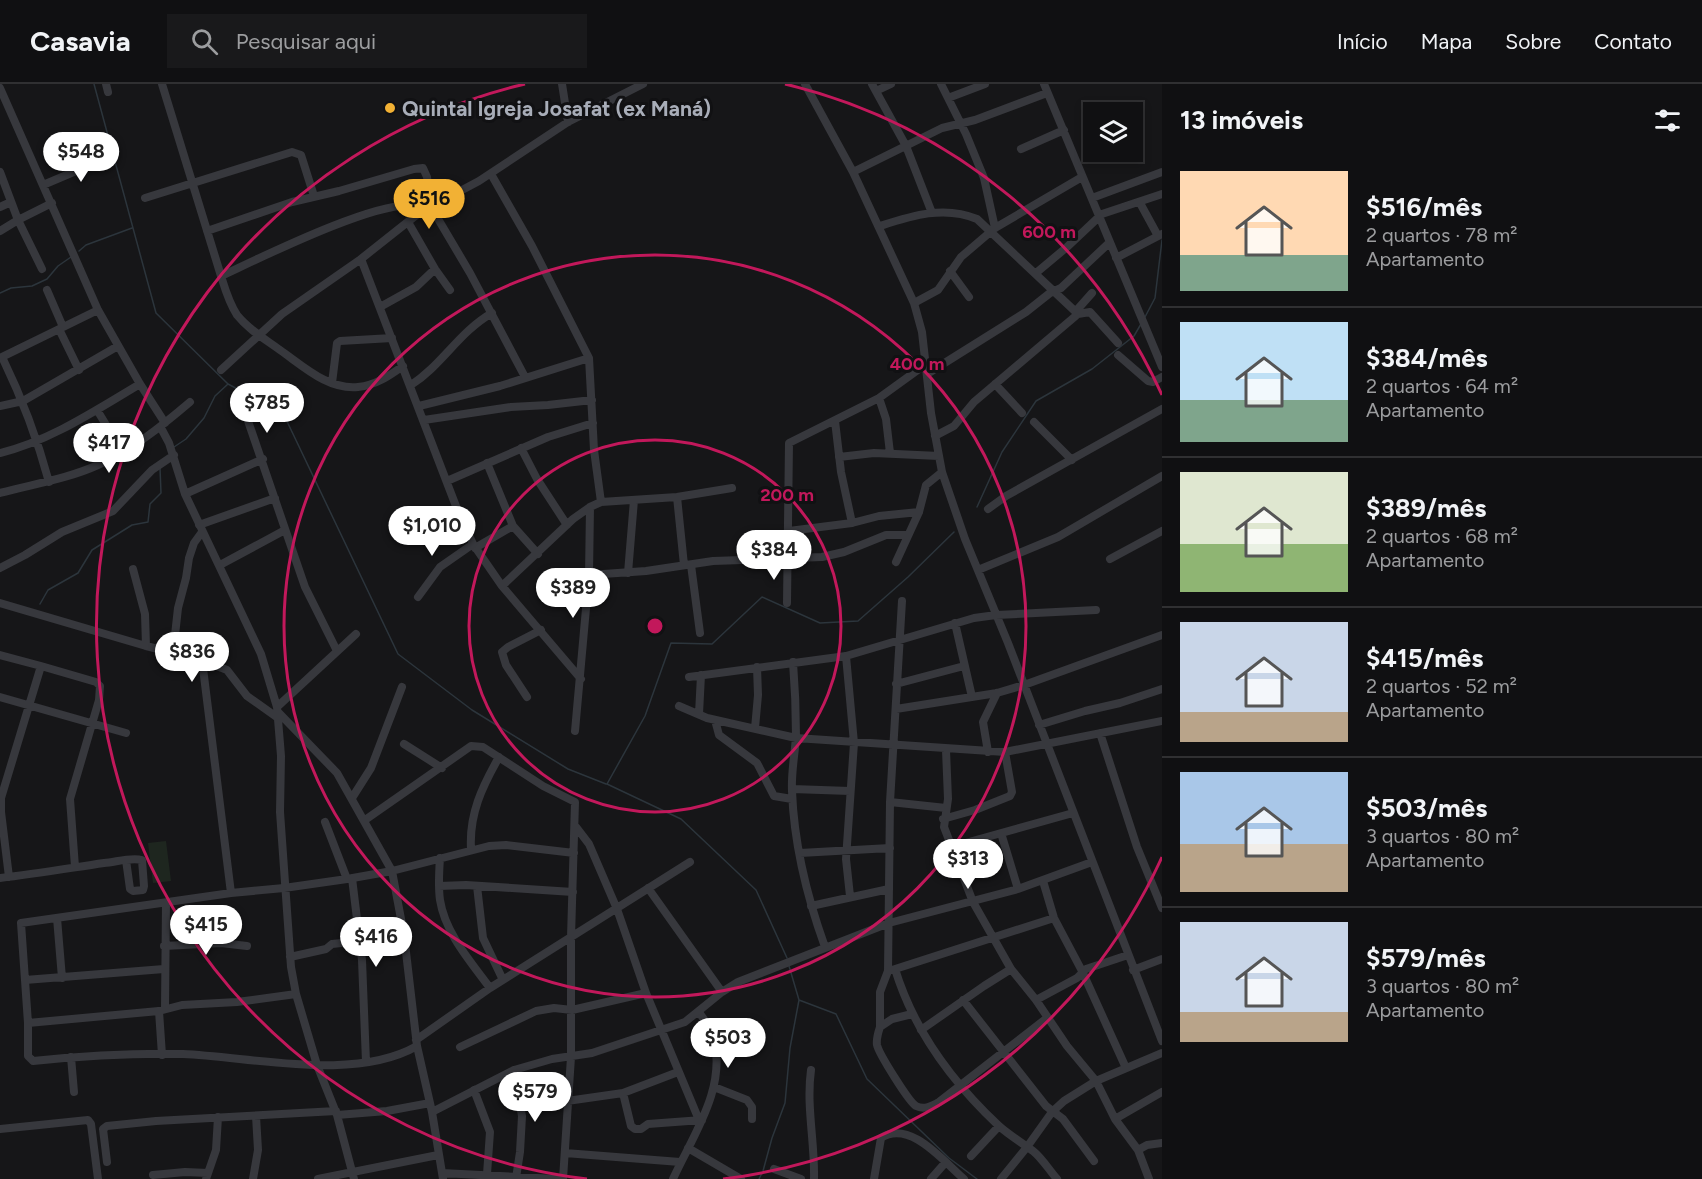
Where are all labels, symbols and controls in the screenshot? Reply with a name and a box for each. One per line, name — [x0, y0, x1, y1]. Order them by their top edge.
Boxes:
search box — [167, 14, 587, 68]
text: Casavia — [30, 24, 131, 58]
icon: search — [188, 25, 221, 58]
text: Pesquisar aqui — [236, 28, 376, 55]
text: Início — [1337, 29, 1388, 54]
text: Mapa — [1421, 29, 1472, 54]
text: Sobre — [1505, 29, 1561, 54]
text: Contato — [1594, 29, 1672, 54]
place label: Quintal Igreja Josafat (ex Maná) — [402, 96, 711, 121]
marker: Quintal Igreja Josafat (ex Maná) — [383, 101, 397, 115]
map controls — [1083, 102, 1143, 162]
button: layers — [1083, 102, 1143, 162]
text: 13 imóveis — [1180, 104, 1303, 136]
icon: filters — [1651, 104, 1684, 137]
pin: $548 — [45, 132, 117, 183]
text: $548 — [57, 139, 105, 163]
pin: $516 — [393, 179, 465, 230]
text: $516 — [408, 186, 450, 210]
text: $516/mês — [1366, 191, 1482, 223]
icon: home — [1228, 195, 1300, 267]
text: 600 m — [1022, 221, 1076, 243]
text: 2 quartos · 78 m² — [1366, 223, 1517, 247]
text: Apartamento — [1366, 247, 1484, 271]
text: $384/mês — [1366, 342, 1488, 374]
icon: home — [1228, 346, 1300, 418]
text: 400 m — [890, 353, 944, 375]
text: 2 quartos · 64 m² — [1366, 374, 1518, 398]
pin: $785 — [231, 383, 303, 434]
text: $785 — [244, 390, 290, 414]
text: Apartamento — [1366, 398, 1484, 422]
pin: $417 — [73, 423, 145, 474]
text: $417 — [87, 430, 131, 454]
text: 200 m — [760, 484, 814, 506]
text: $389/mês — [1366, 492, 1486, 524]
icon: home — [1228, 496, 1300, 568]
pin: $1,010 — [383, 506, 481, 557]
text: $1,010 — [402, 513, 462, 537]
text: 2 quartos · 68 m² — [1366, 524, 1518, 548]
pin: $384 — [738, 530, 810, 581]
text: $384 — [750, 537, 798, 561]
text: Apartamento — [1366, 548, 1484, 572]
pin: $389 — [537, 568, 609, 619]
text: $389 — [550, 575, 596, 599]
centre of rings — [645, 616, 665, 636]
pin: $836 — [156, 632, 228, 683]
text: $836 — [169, 639, 215, 663]
text: $415/mês — [1366, 642, 1483, 674]
icon: home — [1228, 646, 1300, 718]
text: 2 quartos · 52 m² — [1366, 674, 1517, 698]
text: Apartamento — [1366, 698, 1484, 722]
text: $503/mês — [1366, 792, 1487, 824]
icon: home — [1228, 796, 1300, 868]
text: 3 quartos · 80 m² — [1366, 824, 1519, 848]
pin: $313 — [932, 839, 1004, 890]
text: $313 — [947, 846, 989, 870]
text: Apartamento — [1366, 848, 1484, 872]
pin: $415 — [170, 905, 242, 956]
text: $415 — [184, 912, 228, 936]
pin: $416 — [340, 917, 412, 968]
text: $416 — [354, 924, 398, 948]
text: $579/mês — [1366, 942, 1486, 974]
icon: home — [1228, 946, 1300, 1018]
text: 3 quartos · 80 m² — [1366, 974, 1519, 998]
text: Apartamento — [1366, 998, 1484, 1022]
pin: $503 — [692, 1018, 764, 1069]
text: $503 — [705, 1025, 751, 1049]
pin: $579 — [499, 1072, 571, 1123]
text: $579 — [512, 1079, 558, 1103]

